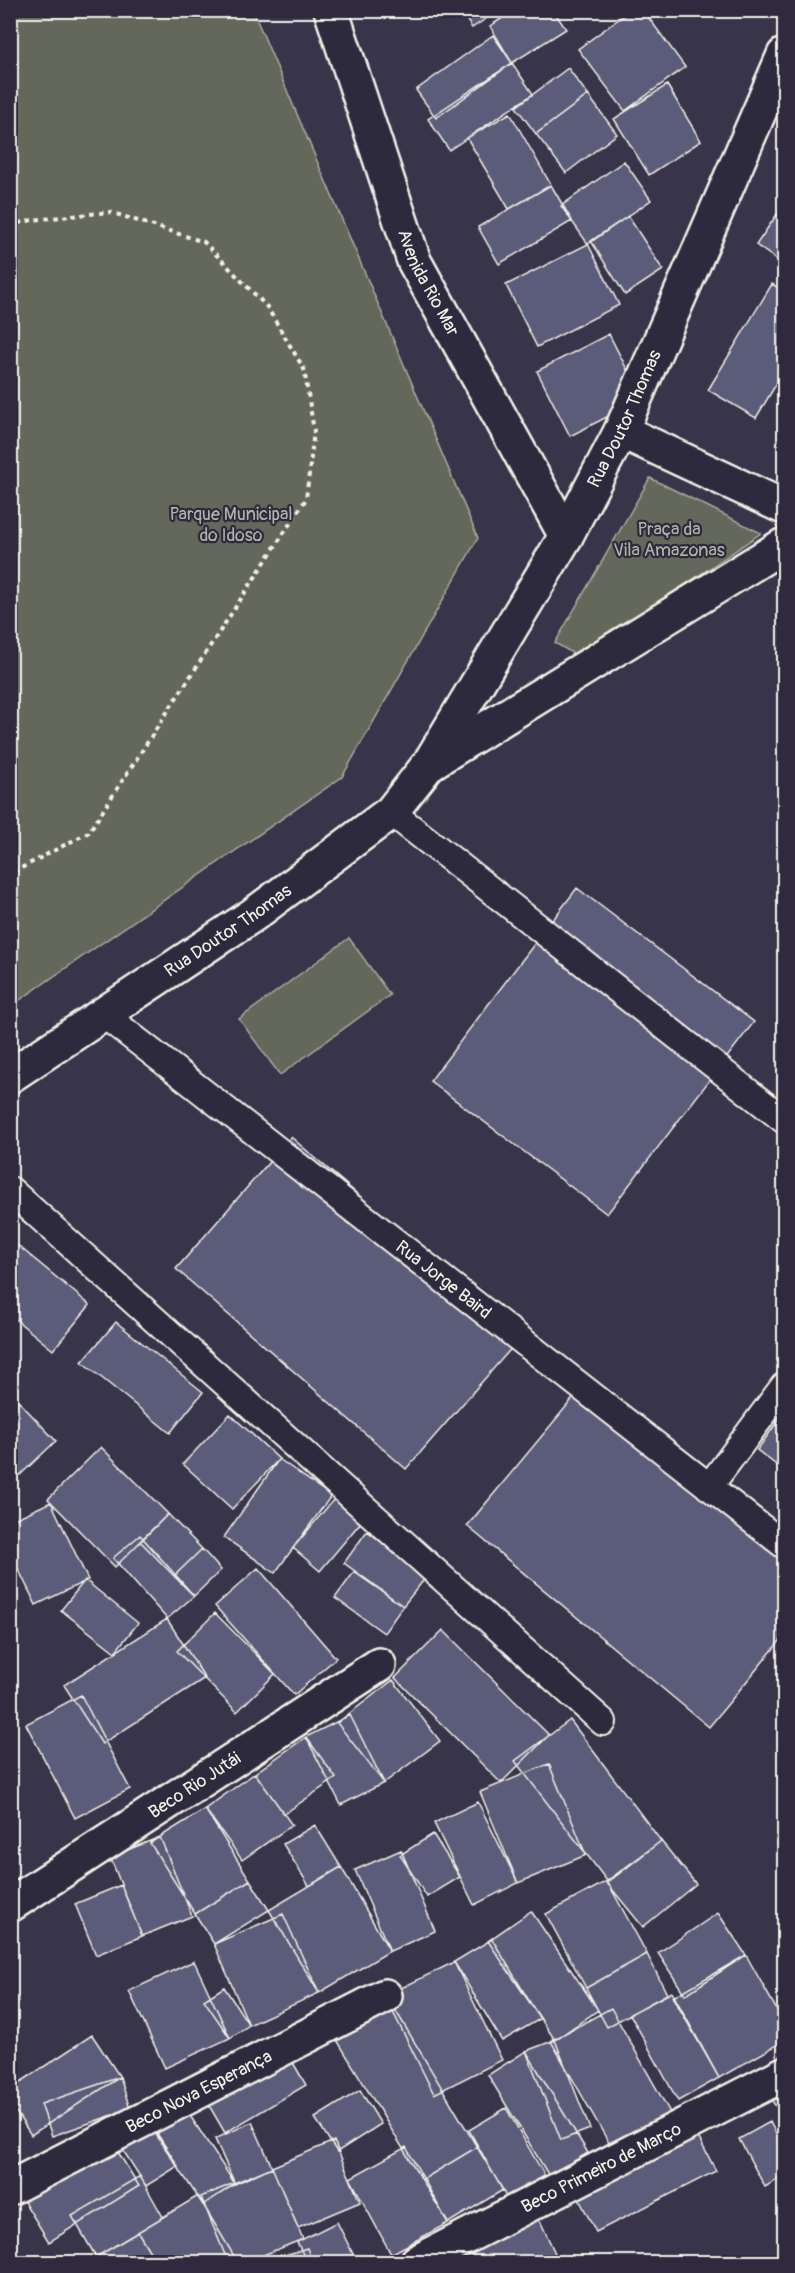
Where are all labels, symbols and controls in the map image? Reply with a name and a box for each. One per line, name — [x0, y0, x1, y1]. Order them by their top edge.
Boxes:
street label: Avenida Rio Mar — [392, 226, 465, 341]
street label: Rua Doutor Thomas — [582, 347, 667, 491]
park label: Parque Municipal do Idoso — [169, 503, 293, 547]
park label: Praça da Vila Amazonas — [613, 518, 725, 562]
street label: Rua Doutor Thomas — [160, 879, 296, 982]
street label: Rua Jorge Baird — [391, 1236, 496, 1324]
street label: Beco Rio Jutái — [144, 1747, 245, 1824]
street label: Beco Nova Esperança — [122, 2045, 276, 2139]
street label: Beco Primeiro de Março — [517, 2117, 686, 2219]

